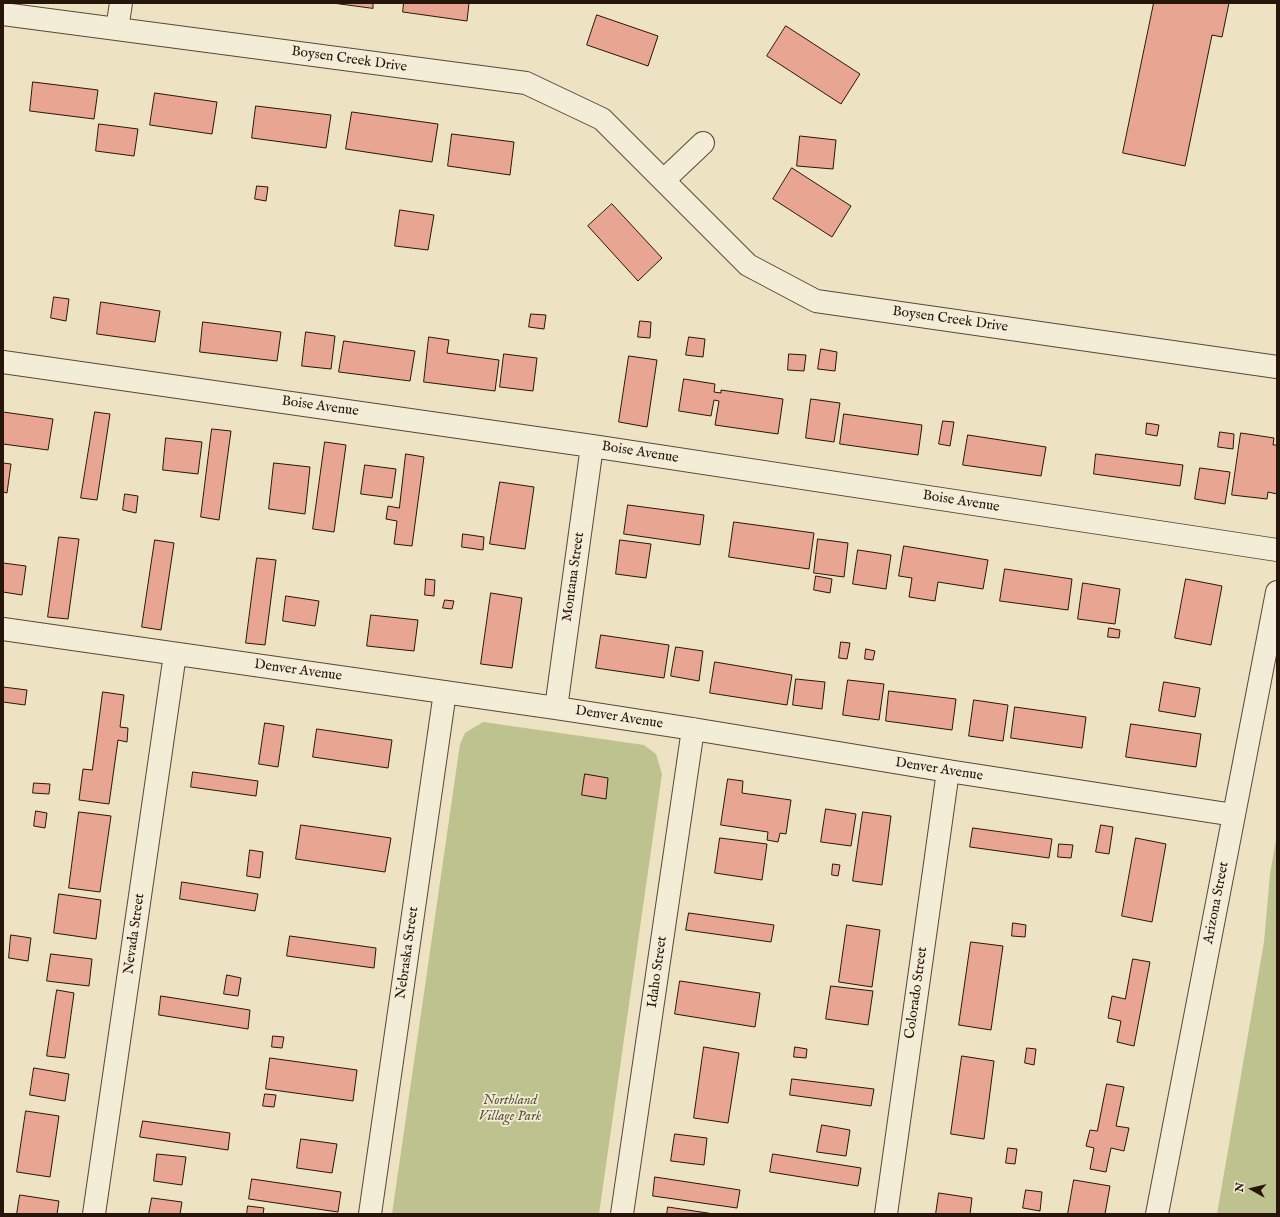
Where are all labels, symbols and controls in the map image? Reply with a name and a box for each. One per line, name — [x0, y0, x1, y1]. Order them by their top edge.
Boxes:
street label: Boysen Creek Drive — [290, 44, 408, 76]
street label: Boysen Creek Drive — [891, 304, 1009, 336]
street label: Boise Avenue — [280, 393, 360, 421]
street label: Boise Avenue — [600, 439, 680, 467]
street label: Boise Avenue — [921, 488, 1001, 516]
street label: Montana Street — [559, 531, 589, 623]
street label: Denver Avenue — [253, 657, 343, 685]
street label: Denver Avenue — [574, 703, 664, 733]
street label: Denver Avenue — [894, 755, 984, 785]
street label: Arizona Street — [1201, 860, 1233, 946]
street label: Nevada Street — [121, 892, 149, 976]
street label: Nebraska Street — [393, 906, 423, 1000]
street label: Idaho Street — [645, 935, 671, 1009]
street label: Colorado Street — [902, 946, 932, 1040]
park label: Northland Village Park — [479, 1093, 541, 1126]
north arrow — [1232, 1169, 1272, 1209]
text: N — [1233, 1182, 1248, 1193]

